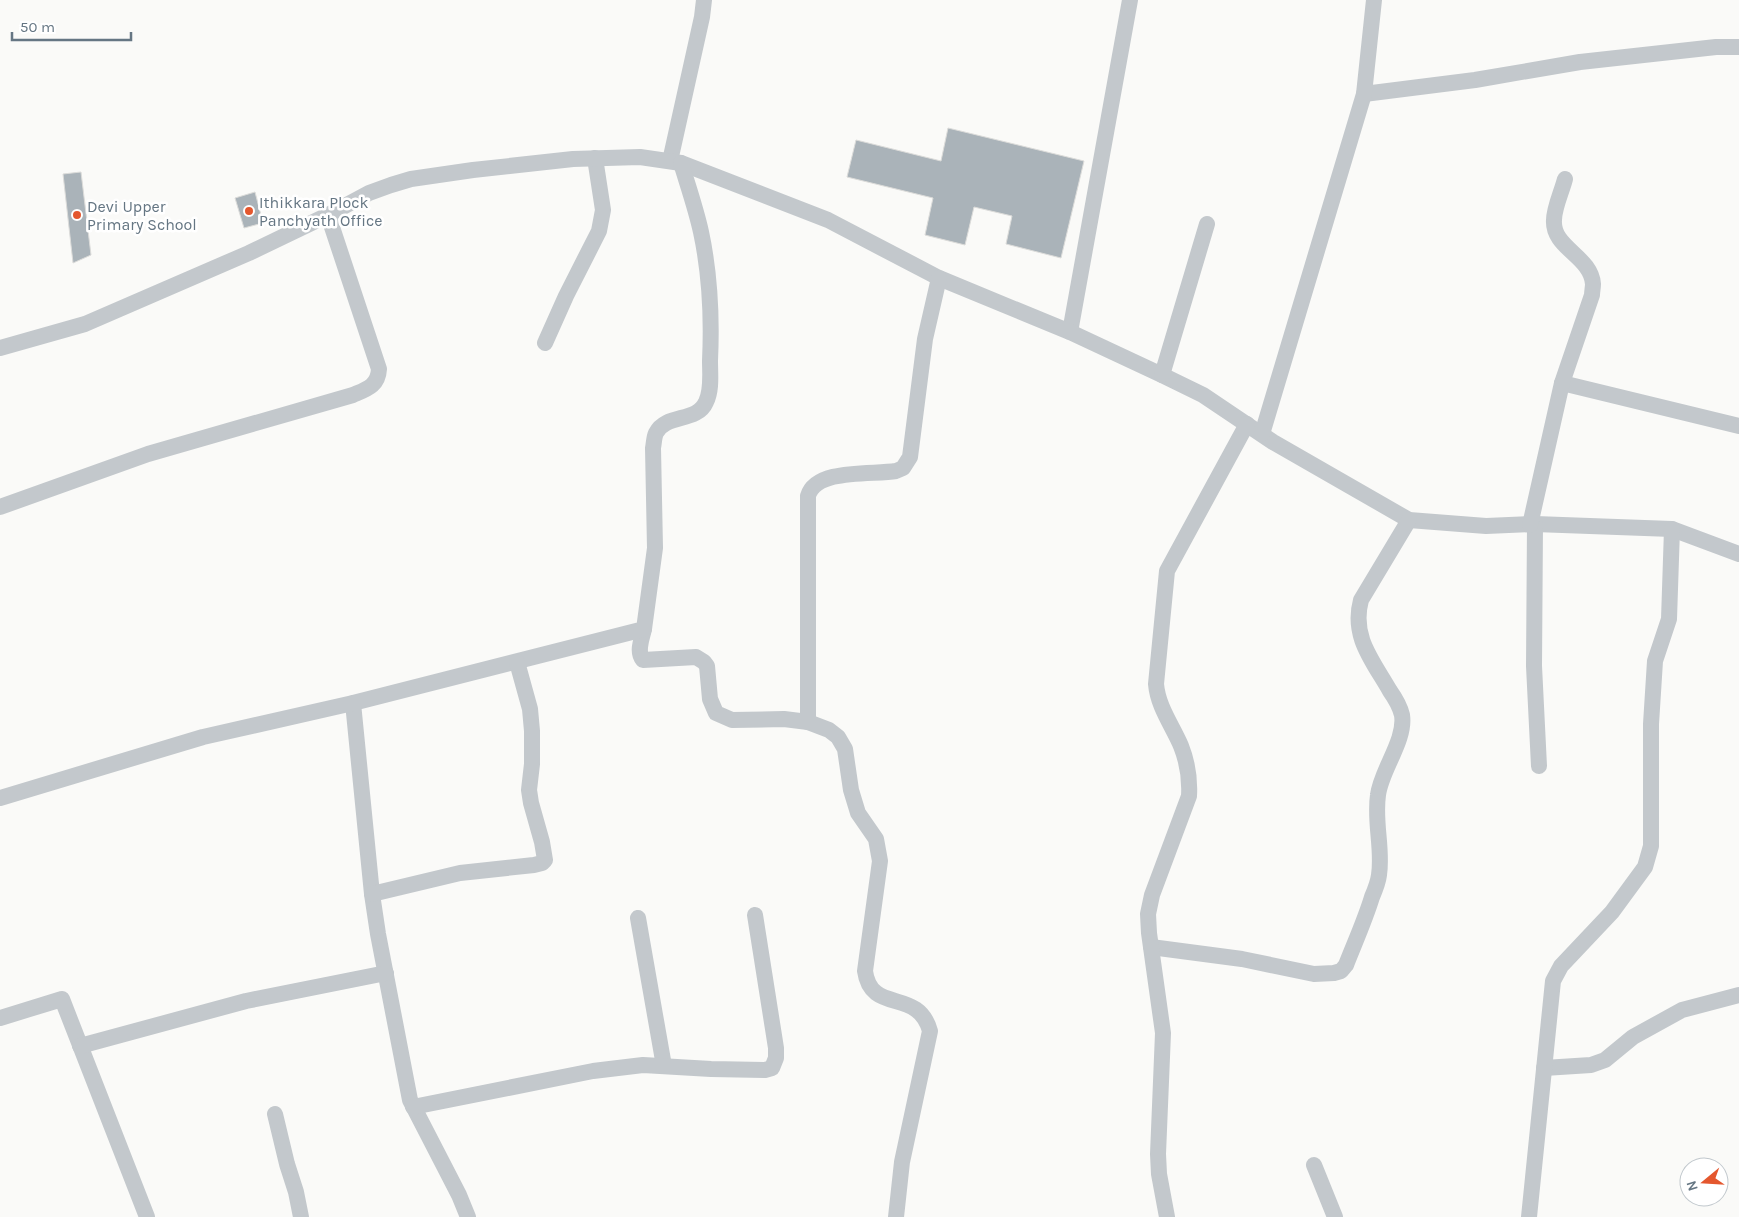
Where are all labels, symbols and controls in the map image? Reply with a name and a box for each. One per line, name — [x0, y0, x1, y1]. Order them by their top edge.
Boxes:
scale bar — [12, 10, 131, 42]
text: 50 m — [20, 18, 55, 36]
place label: Ithikkara Plock Panchyath Office — [259, 193, 383, 230]
place label: Devi Upper Primary School — [87, 197, 197, 234]
marker: Ithikkara Plock Panchyath Office — [243, 205, 255, 217]
marker: Devi Upper Primary School — [71, 209, 83, 221]
north arrow — [1679, 1157, 1729, 1207]
text: N — [1682, 1178, 1702, 1193]

